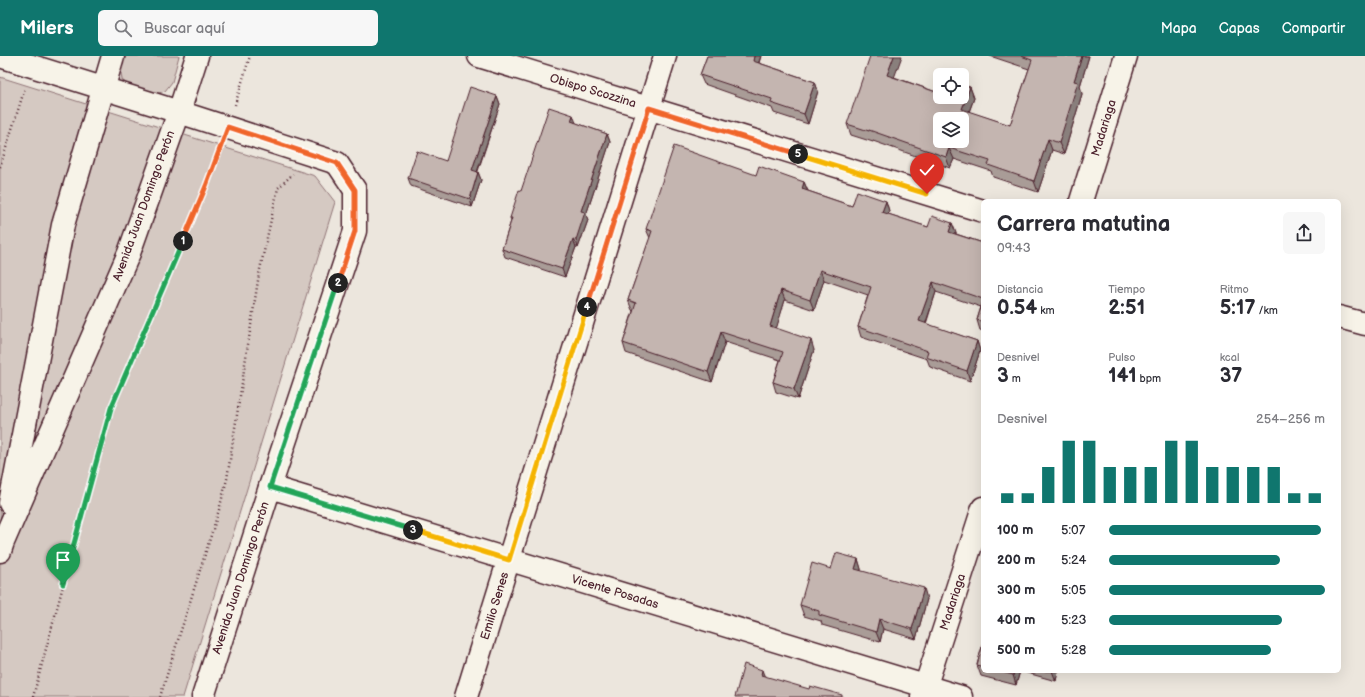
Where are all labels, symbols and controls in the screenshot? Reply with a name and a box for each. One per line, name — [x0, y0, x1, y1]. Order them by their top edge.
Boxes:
search box — [98, 10, 378, 46]
text: Milers — [20, 17, 74, 40]
icon: search — [112, 17, 134, 39]
text: Buscar aquí — [144, 19, 225, 38]
text: Mapa — [1161, 20, 1197, 37]
text: Capas — [1219, 20, 1260, 37]
text: Compartir — [1282, 20, 1345, 37]
map controls — [933, 68, 969, 148]
button: locate — [933, 68, 969, 104]
street label: Obispo Scozzina — [548, 71, 638, 111]
street label: Madariaga — [1088, 98, 1120, 158]
button: layers — [933, 112, 969, 148]
street label: Avenida Juan Domingo Perón — [110, 128, 178, 283]
pin: 5 — [788, 144, 808, 164]
text: 5 — [795, 147, 801, 160]
pin — [910, 153, 944, 194]
icon: check — [916, 159, 938, 181]
text: Carrera matutina — [997, 211, 1170, 238]
button: share — [1283, 212, 1325, 254]
pin: 1 — [173, 231, 193, 251]
text: 1 — [181, 234, 185, 247]
text: 09:43 — [997, 240, 1031, 256]
pin: 2 — [328, 273, 348, 293]
text: 2 — [335, 276, 341, 289]
text: Distancia — [997, 283, 1043, 296]
text: Tiempo — [1108, 283, 1145, 296]
text: Ritmo — [1220, 283, 1249, 296]
text: 0.54 — [997, 296, 1037, 320]
text: 2:51 — [1108, 296, 1145, 320]
text: 5:17 — [1220, 296, 1255, 320]
pin: 4 — [577, 297, 597, 317]
text: 4 — [584, 300, 590, 313]
text: km — [1037, 304, 1055, 317]
text: /km — [1255, 304, 1278, 317]
text: Desnivel — [997, 351, 1039, 364]
text: Pulso — [1108, 351, 1136, 364]
text: kcal — [1220, 351, 1239, 364]
text: 3 — [997, 364, 1009, 388]
text: 141 — [1108, 364, 1137, 388]
text: 37 — [1220, 364, 1242, 388]
text: m — [1009, 372, 1021, 385]
text: bpm — [1137, 372, 1161, 385]
text: Desnivel — [997, 411, 1047, 427]
text: 254–256 m — [1256, 411, 1325, 427]
street label: Avenida Juan Domingo Perón — [209, 500, 273, 656]
pin: 3 — [403, 520, 423, 540]
text: 100 m — [997, 522, 1033, 538]
text: 5:07 — [1061, 522, 1085, 538]
text: 3 — [410, 523, 416, 536]
pin — [46, 543, 80, 584]
icon: arrive — [52, 549, 74, 571]
text: 200 m — [997, 552, 1035, 568]
text: 5:24 — [1061, 552, 1086, 568]
street label: Emilio Senes — [478, 570, 512, 642]
street label: Vicente Posadas — [570, 572, 660, 612]
street label: Madariaga — [937, 572, 969, 632]
text: 300 m — [997, 582, 1035, 598]
text: 5:05 — [1061, 582, 1086, 598]
text: 400 m — [997, 612, 1035, 628]
text: 5:23 — [1061, 612, 1086, 628]
text: 500 m — [997, 642, 1035, 658]
text: 5:28 — [1061, 642, 1086, 658]

